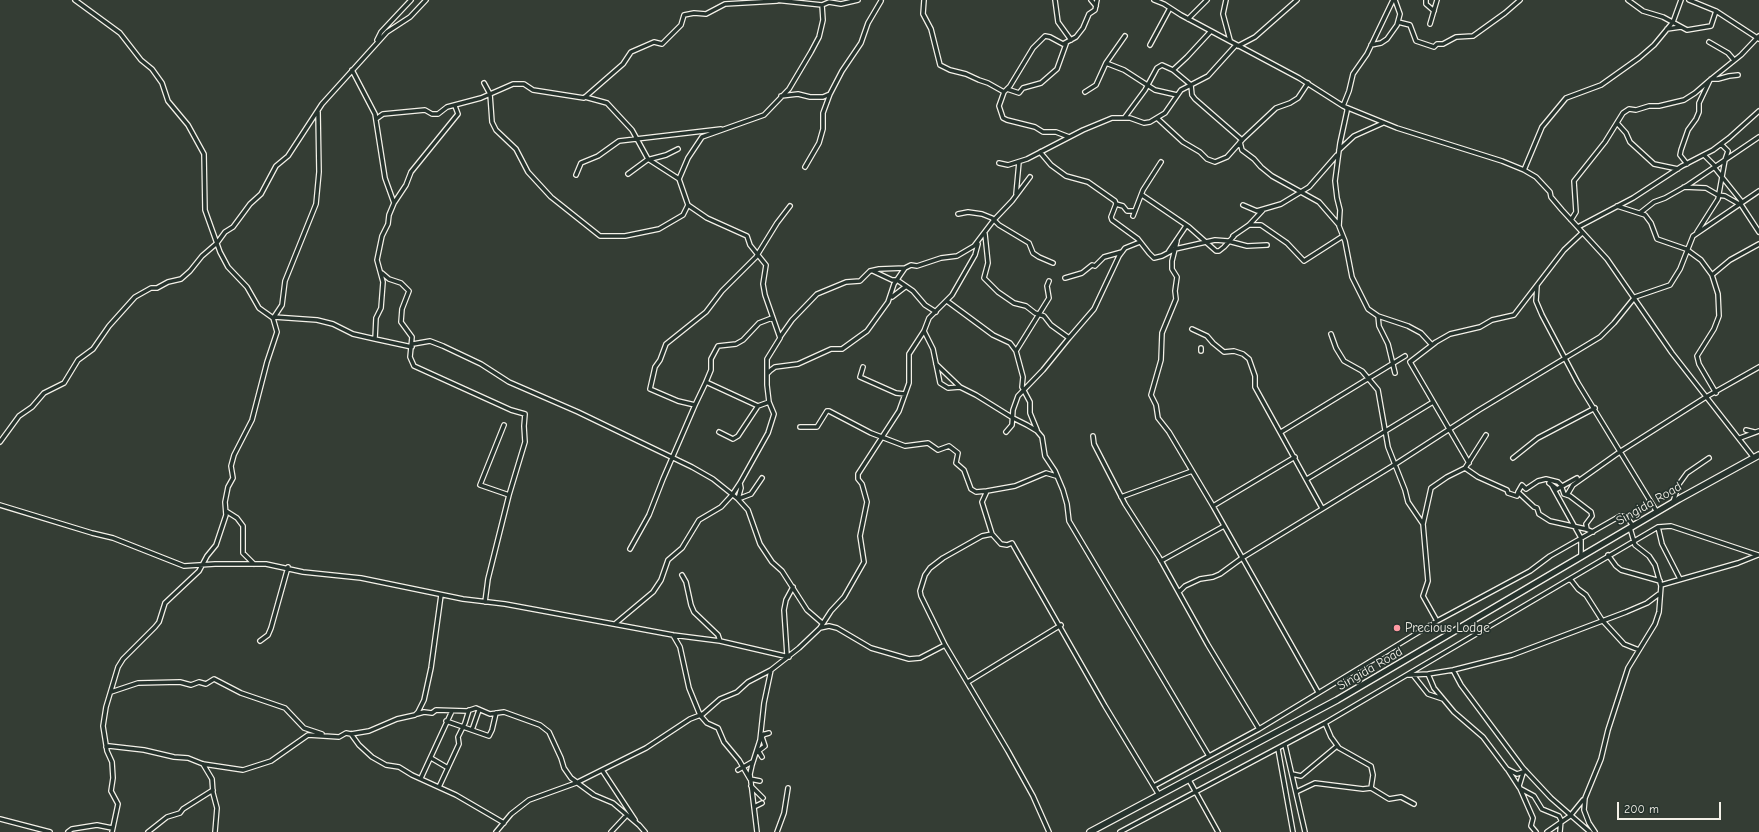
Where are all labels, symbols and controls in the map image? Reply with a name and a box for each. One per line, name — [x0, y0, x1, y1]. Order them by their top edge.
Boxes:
street label: Singida Road — [1613, 479, 1685, 529]
place label: Precious Lodge — [1405, 620, 1490, 636]
marker: Precious Lodge — [1392, 623, 1402, 633]
street label: Singida Road — [1334, 644, 1406, 694]
scale bar — [1619, 794, 1723, 820]
text: 200 m — [1624, 802, 1659, 816]

